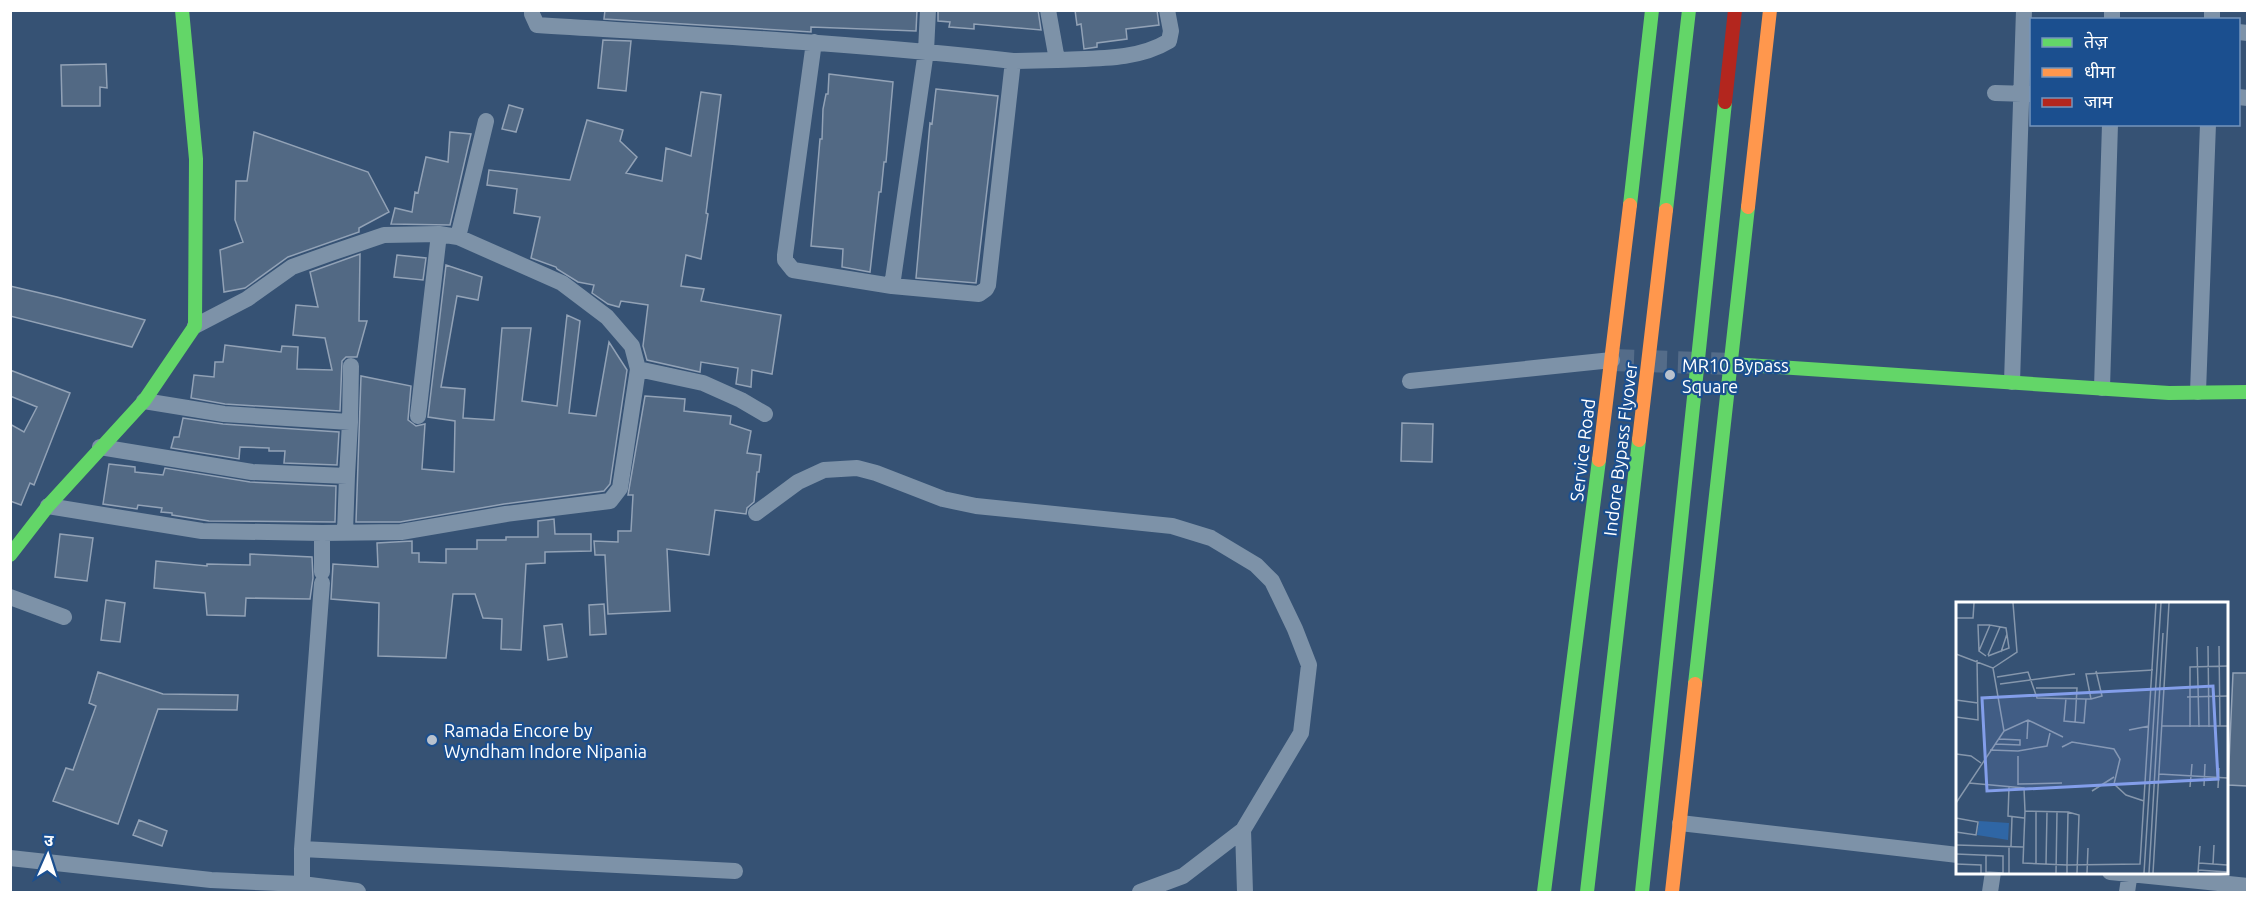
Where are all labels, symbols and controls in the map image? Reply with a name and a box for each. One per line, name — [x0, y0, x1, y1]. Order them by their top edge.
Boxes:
legend — [2030, 18, 2240, 126]
text: तेज़ — [2084, 31, 2108, 51]
text: धीमा — [2084, 61, 2115, 81]
text: जाम — [2084, 91, 2114, 111]
place label: MR10 Bypass Square — [1682, 355, 1789, 396]
street label: Indore Bypass Flyover — [1599, 361, 1641, 537]
marker: MR10 Bypass Square — [1663, 368, 1677, 382]
street label: Service Road — [1566, 397, 1598, 503]
inset map — [1956, 602, 2228, 873]
place label: Ramada Encore by Wyndham Indore Nipania — [444, 720, 647, 761]
marker: Ramada Encore by Wyndham Indore Nipania — [425, 733, 439, 747]
north arrow — [18, 825, 78, 885]
text: उ — [44, 831, 55, 849]

